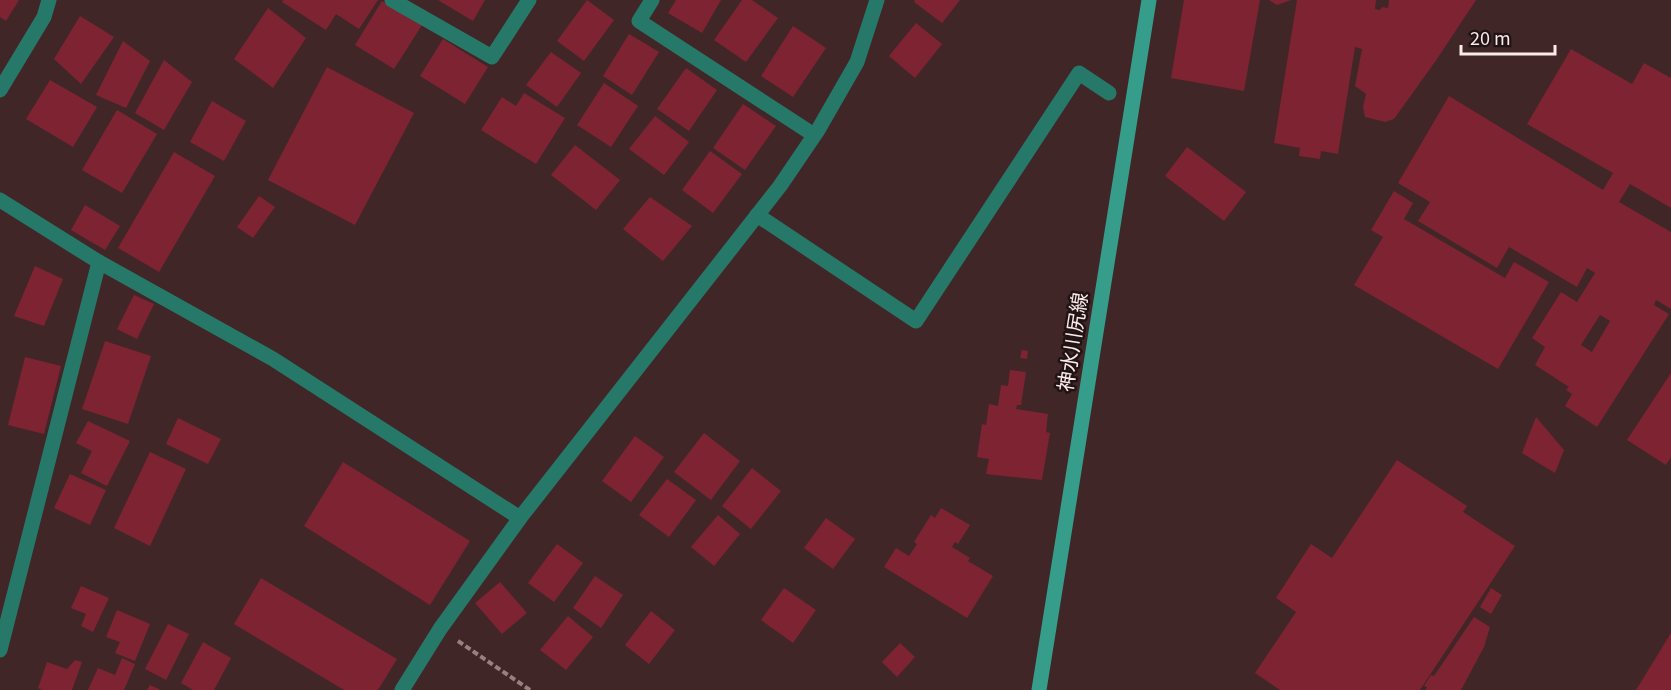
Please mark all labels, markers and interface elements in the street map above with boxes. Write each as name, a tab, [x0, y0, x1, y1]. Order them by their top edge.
scale bar	[1461, 18, 1556, 56]
text: 20 m	[1470, 24, 1511, 50]
street label: 神水川尻線	[1049, 290, 1094, 393]

